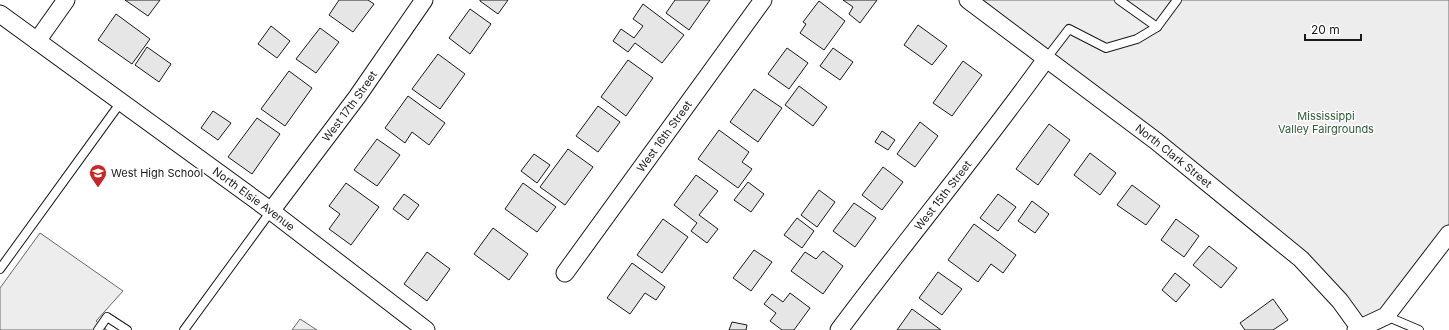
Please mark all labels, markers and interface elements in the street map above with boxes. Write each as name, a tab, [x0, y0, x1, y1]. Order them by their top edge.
scale bar	[1305, 16, 1361, 42]
text: 20 m	[1311, 22, 1340, 37]
street label: West 17th Street	[319, 68, 380, 144]
street label: West 16th Street	[634, 97, 695, 175]
park label: Mississippi Valley Fairgrounds	[1278, 109, 1374, 136]
street label: North Clark Street	[1133, 121, 1215, 191]
street label: West 15th Street	[911, 157, 975, 233]
school or university icon: West High School	[88, 163, 108, 188]
street label: North Elsie Avenue	[210, 164, 298, 234]
place label: West High School	[111, 166, 203, 180]

